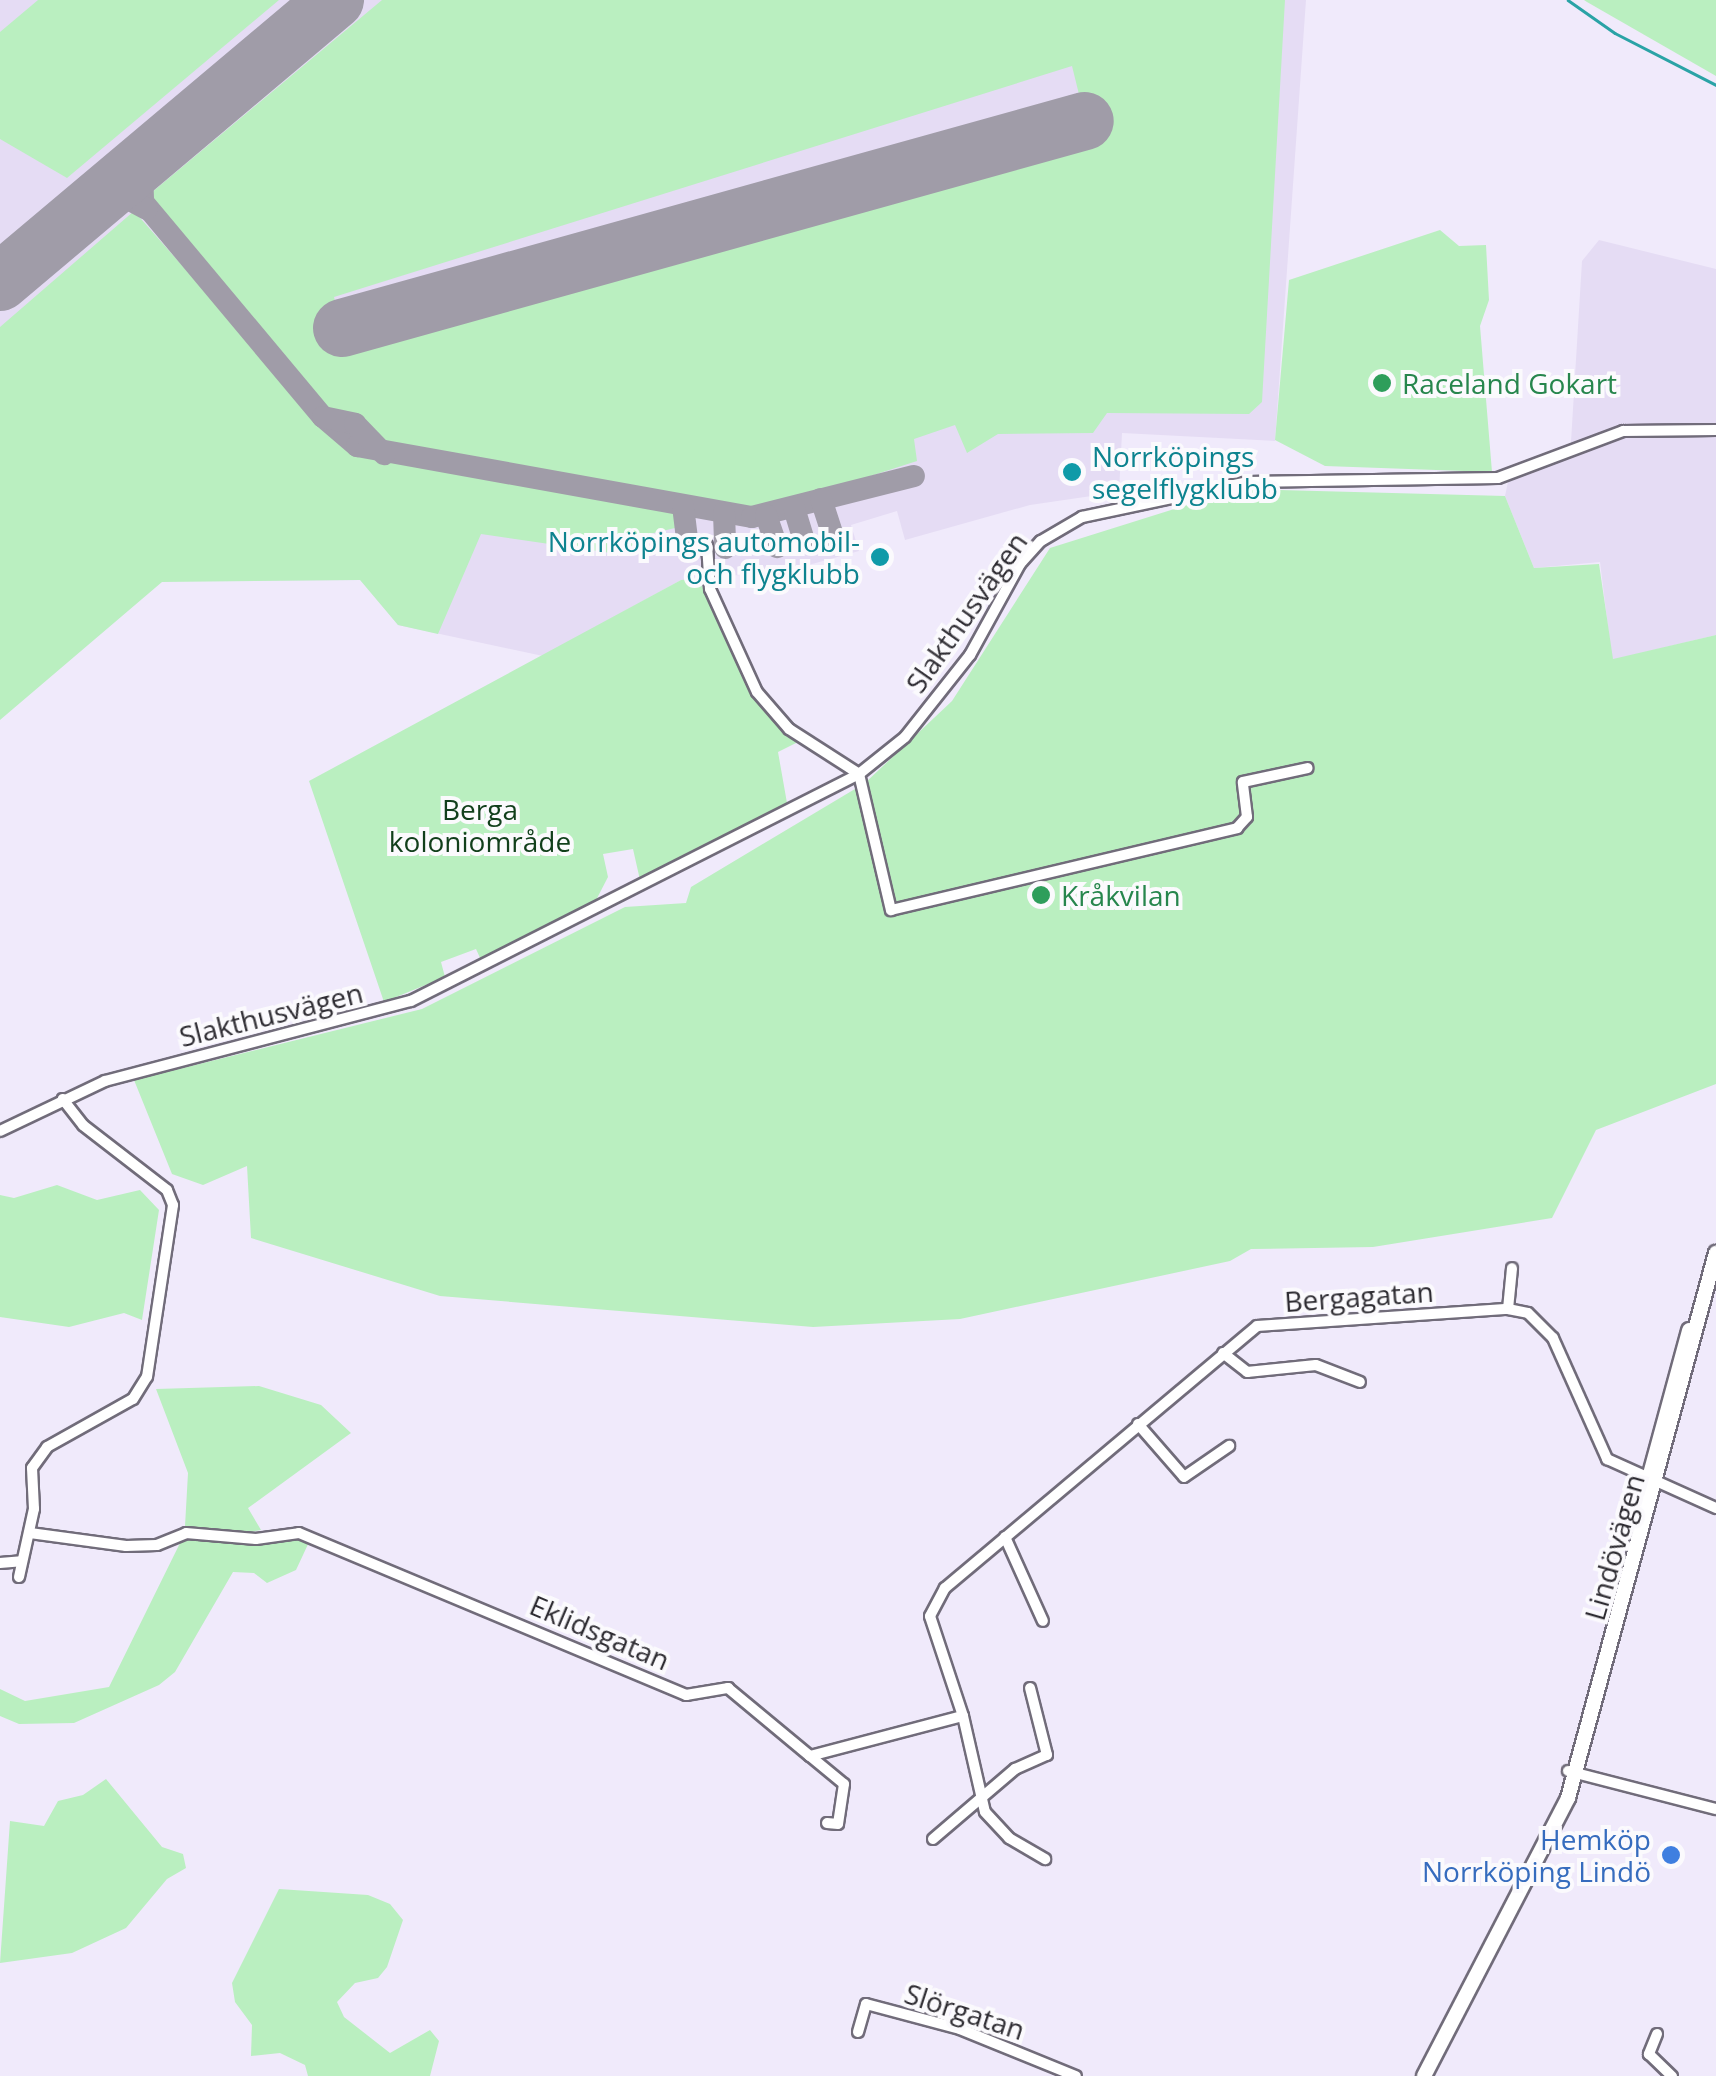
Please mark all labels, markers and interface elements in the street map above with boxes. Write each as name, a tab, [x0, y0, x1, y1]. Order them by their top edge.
place label: Raceland Gokart	[1402, 366, 1617, 400]
marker: Raceland Gokart	[1371, 372, 1393, 394]
place label: Norrköpings segelflygklubb	[1092, 439, 1278, 505]
marker: Norrköpings segelflygklubb	[1061, 461, 1083, 483]
place label: Norrköpings automobil- och flygklubb	[548, 524, 860, 590]
street label: Slakthusvägen	[898, 525, 1034, 699]
marker: Norrköpings automobil- och flygklubb	[869, 546, 891, 568]
park label: Berga koloniområde	[389, 792, 571, 858]
place label: Kråkvilan	[1061, 878, 1181, 912]
marker: Kråkvilan	[1030, 884, 1052, 906]
street label: Slakthusvägen	[176, 975, 366, 1053]
street label: Bergagatan	[1283, 1274, 1435, 1318]
street label: Lindövägen	[1577, 1470, 1651, 1624]
street label: Eklidsgatan	[525, 1588, 675, 1676]
place label: Hemköp Norrköping Lindö	[1422, 1822, 1651, 1888]
marker: Hemköp Norrköping Lindö	[1660, 1844, 1682, 1866]
street label: Slörgatan	[901, 1976, 1029, 2046]

